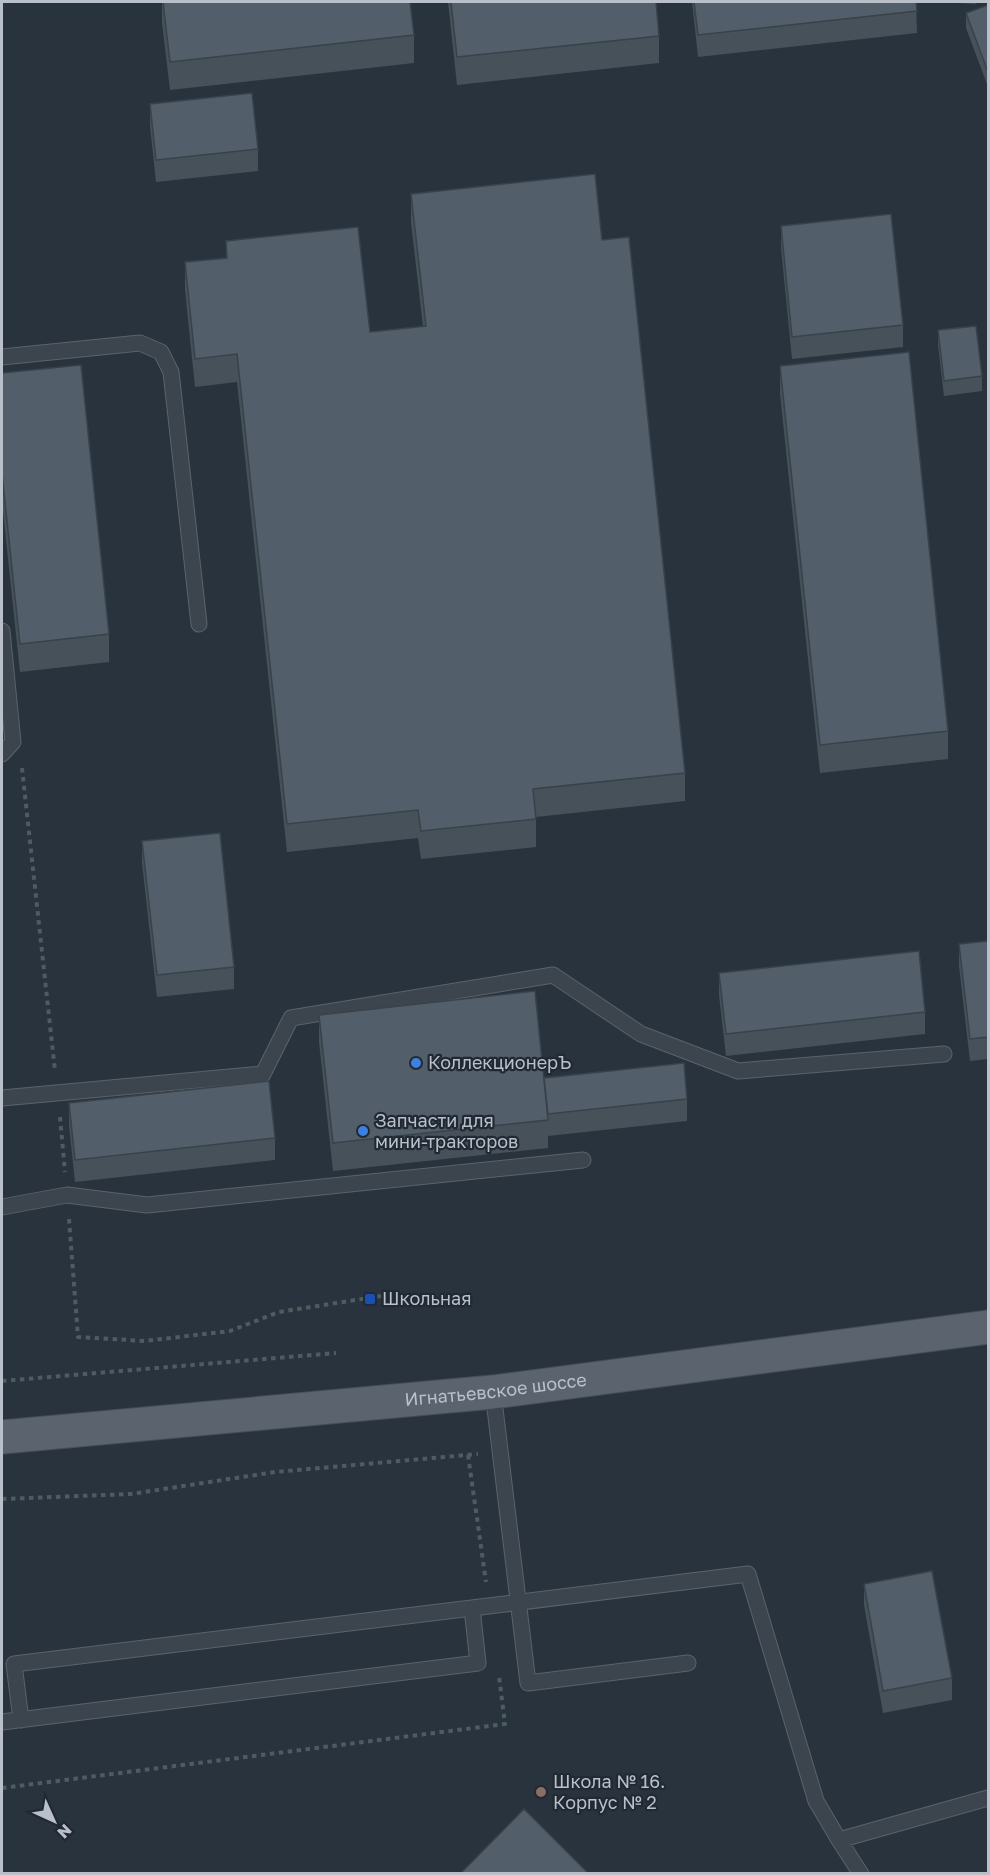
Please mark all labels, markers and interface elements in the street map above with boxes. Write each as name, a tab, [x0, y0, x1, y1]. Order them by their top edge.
place label: КоллекционерЪ	[428, 1051, 571, 1073]
marker: КоллекционерЪ	[409, 1056, 423, 1070]
place label: Запчасти для мини-тракторов	[375, 1109, 518, 1152]
marker: Запчасти для мини-тракторов	[356, 1124, 370, 1138]
place label: Школьная	[382, 1287, 471, 1309]
marker: Школьная	[363, 1292, 377, 1306]
street label: Игнатьевское шоссе	[404, 1368, 588, 1410]
place label: Школа № 16. Корпус № 2	[553, 1770, 666, 1813]
marker: Школа № 16. Корпус № 2	[534, 1785, 548, 1799]
north arrow	[24, 1791, 84, 1851]
text: N	[53, 1820, 76, 1843]

